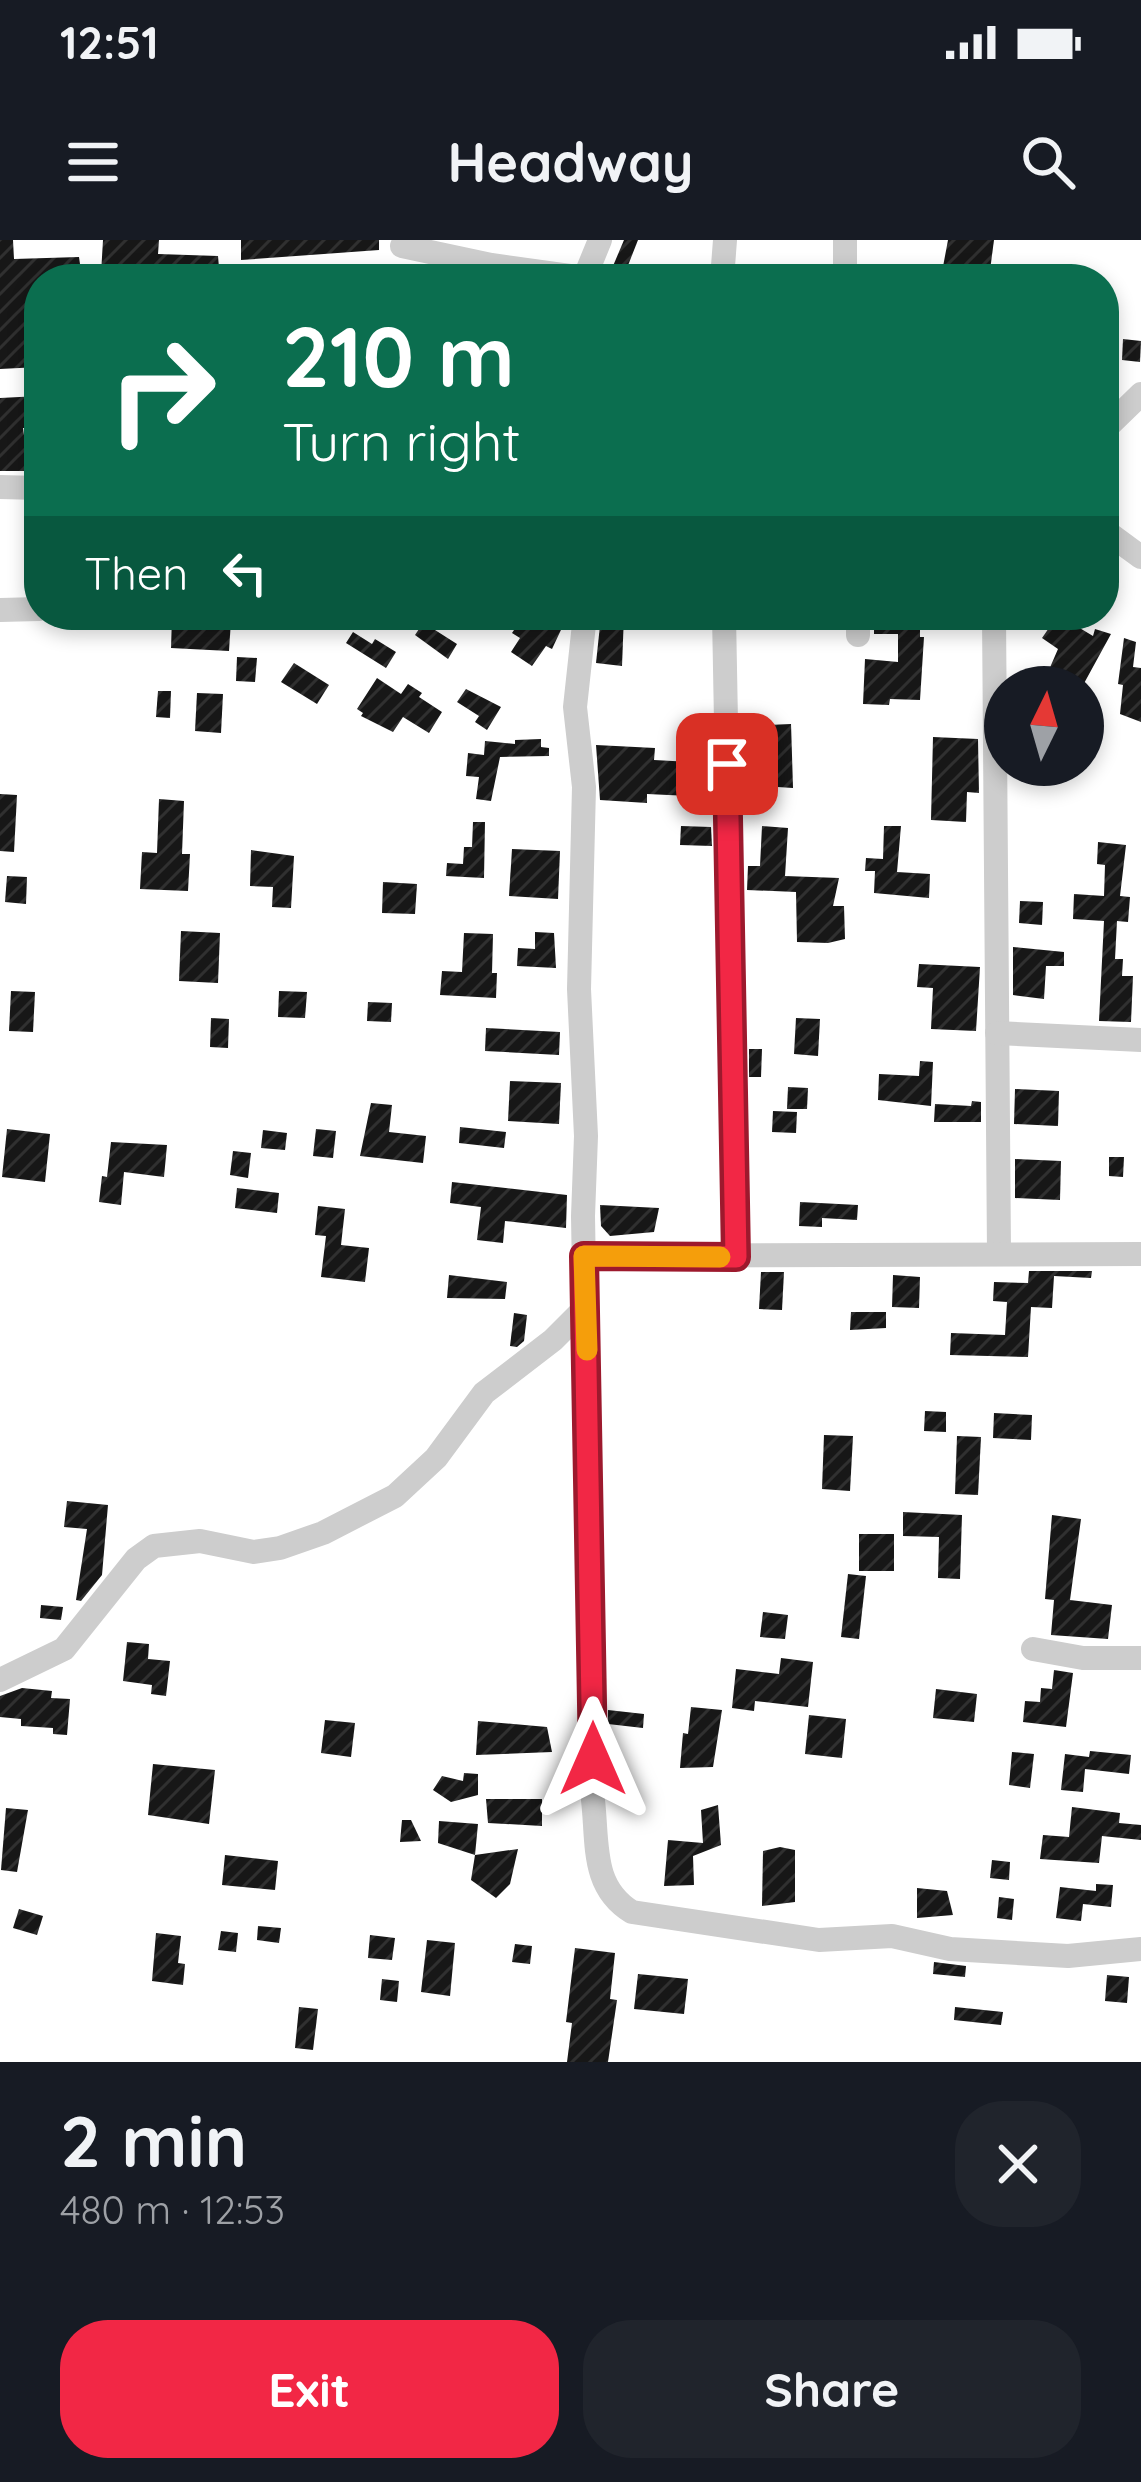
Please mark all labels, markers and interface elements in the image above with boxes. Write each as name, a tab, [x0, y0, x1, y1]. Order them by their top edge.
text: 12:51	[60, 14, 159, 70]
text: Headway	[447, 128, 694, 196]
icon: menu	[60, 129, 126, 195]
icon: search	[1015, 129, 1081, 195]
text: 210 m	[282, 303, 515, 408]
icon: right	[84, 312, 240, 468]
text: Turn right	[282, 407, 521, 475]
icon: left	[212, 540, 278, 606]
text: Then	[84, 545, 188, 601]
north arrow	[984, 666, 1104, 786]
map controls	[984, 666, 1104, 786]
pin	[676, 713, 778, 815]
icon: arrive	[694, 731, 760, 797]
position arrow	[530, 1696, 656, 1822]
text: 2 min	[60, 2095, 247, 2185]
button: close	[955, 2101, 1081, 2227]
text: 480 m · 12:53	[60, 2185, 285, 2234]
button: Exit	[60, 2320, 559, 2458]
button: Share	[583, 2320, 1081, 2458]

